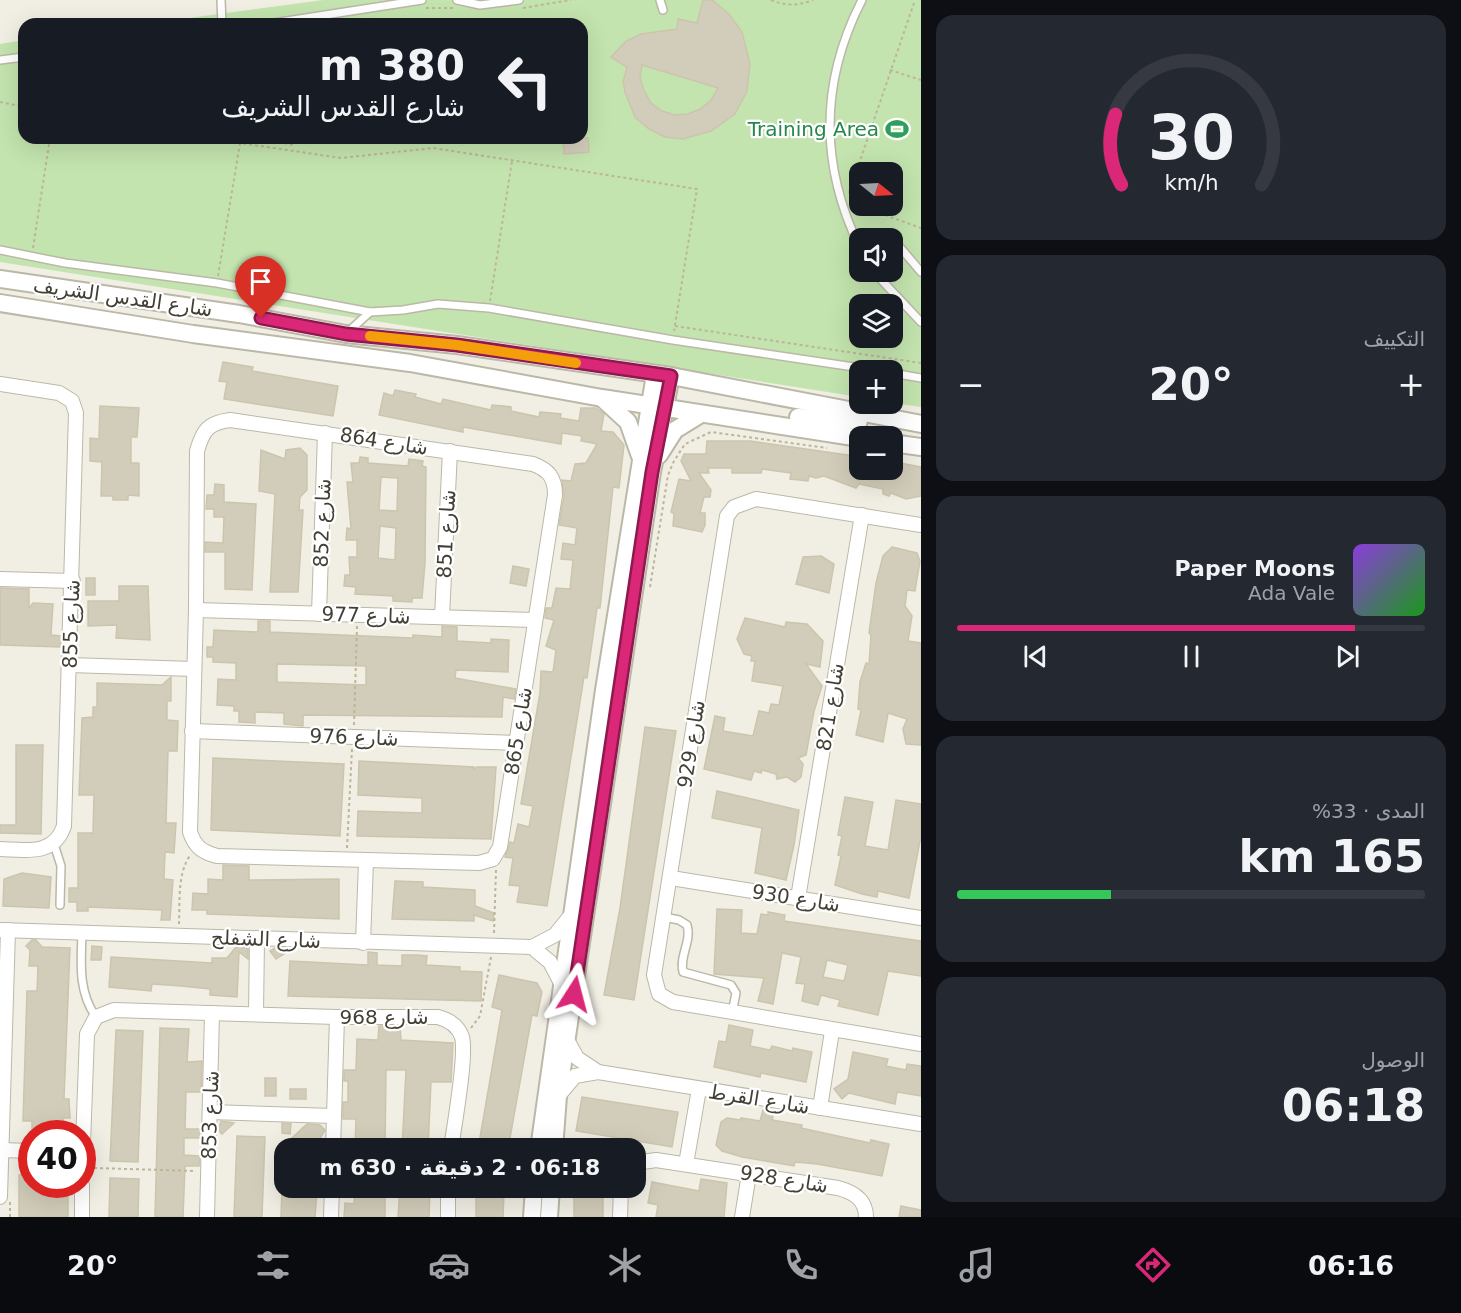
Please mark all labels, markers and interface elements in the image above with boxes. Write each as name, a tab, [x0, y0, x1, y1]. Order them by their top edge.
text: 380 m	[319, 41, 465, 90]
icon: left	[486, 42, 564, 120]
text: شارع القدس الشريف	[221, 91, 465, 122]
text: 30	[1148, 101, 1234, 174]
sports icon: Training Area	[884, 116, 910, 142]
place label: Training Area	[747, 117, 879, 141]
north arrow	[849, 162, 903, 216]
map controls	[849, 162, 903, 480]
text: km/h	[1164, 170, 1218, 195]
button: sound	[849, 228, 903, 282]
pin	[235, 256, 286, 318]
icon: arrive	[244, 265, 277, 298]
street label: شارع القدس الشريف	[32, 273, 214, 321]
button: layers	[849, 294, 903, 348]
text: التكييف	[1363, 327, 1425, 351]
text: 20°	[1148, 358, 1234, 411]
button: +	[849, 360, 903, 414]
text: −	[957, 365, 985, 404]
text: +	[1397, 365, 1425, 404]
street label: شارع 864	[338, 422, 430, 460]
button: −	[849, 426, 903, 480]
street label: شارع 852	[308, 478, 336, 568]
street label: شارع 851	[432, 489, 460, 579]
text: Paper Moons	[1175, 556, 1335, 581]
street label: شارع 855	[57, 579, 85, 669]
text: Ada Vale	[1248, 581, 1335, 605]
street label: شارع 977	[321, 601, 411, 629]
icon: previous	[1019, 640, 1052, 673]
icon: pause	[1175, 640, 1208, 673]
icon: next	[1331, 640, 1364, 673]
street label: شارع 821	[811, 661, 849, 753]
street label: شارع 865	[499, 685, 537, 777]
street label: شارع 929	[672, 698, 710, 790]
street label: شارع 976	[309, 723, 399, 751]
text: المدى · 33%	[1312, 799, 1425, 823]
text: 165 km	[1239, 830, 1425, 883]
street label: شارع 930	[750, 879, 842, 917]
street label: شارع الشفلح	[211, 925, 321, 953]
position arrow	[542, 962, 606, 1026]
street label: شارع 968	[340, 1005, 429, 1029]
text: الوصول	[1361, 1048, 1425, 1072]
street label: شارع 853	[196, 1070, 224, 1160]
street label: شارع القرط	[707, 1079, 811, 1119]
text: 06:18	[1282, 1079, 1425, 1132]
speed limit sign: 40	[18, 1120, 96, 1198]
text: 06:18 · 2 دقيقة · 630 m	[320, 1155, 600, 1180]
street label: شارع 928	[738, 1160, 830, 1198]
icon: filters	[252, 1244, 294, 1286]
icon: car	[428, 1244, 470, 1286]
icon: climate	[604, 1244, 646, 1286]
icon: phone	[780, 1244, 822, 1286]
icon: music	[956, 1244, 998, 1286]
icon: directions	[1132, 1244, 1174, 1286]
text: 20°	[67, 1250, 118, 1281]
text: 06:16	[1308, 1250, 1394, 1281]

